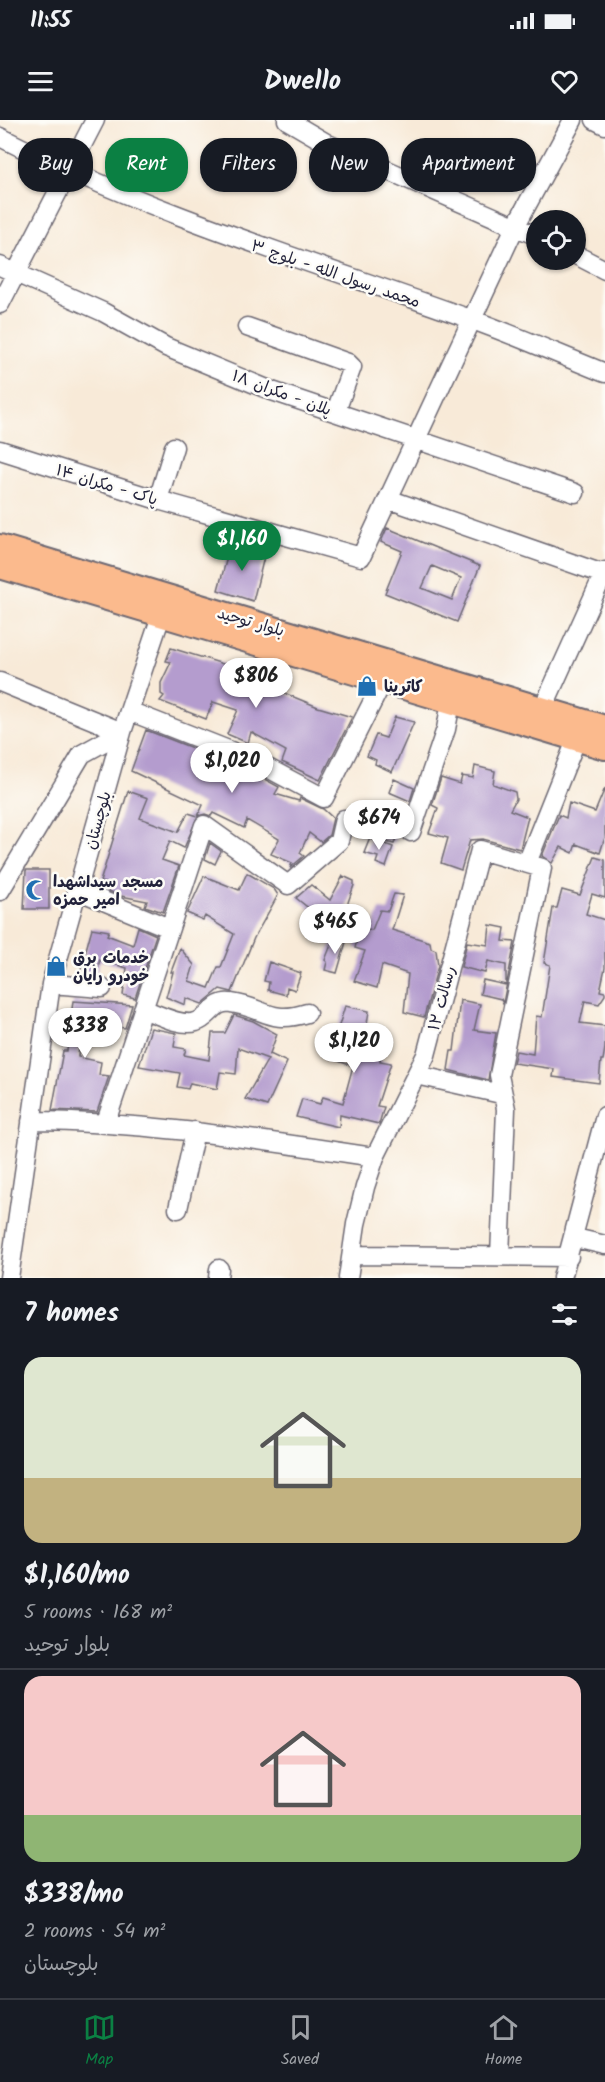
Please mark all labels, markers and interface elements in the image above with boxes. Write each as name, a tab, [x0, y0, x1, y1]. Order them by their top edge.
text: 11:55	[30, 4, 71, 39]
text: Dwello	[264, 60, 341, 103]
icon: menu	[24, 65, 57, 98]
icon: heart	[548, 65, 581, 98]
chip: Buy	[18, 138, 93, 192]
chip: Rent	[105, 138, 188, 192]
chip: Filters	[200, 138, 297, 192]
chip: New	[309, 138, 389, 192]
chip: Apartment	[401, 138, 536, 192]
map controls	[526, 210, 586, 270]
button: locate	[526, 210, 586, 270]
street label: محمد رسول الله - بلوچ ۳	[247, 234, 424, 315]
street label: پلان - مکران ۱۸	[228, 364, 335, 423]
street label: پاک - مکران ۱۴	[53, 458, 161, 513]
pin: $1,160	[193, 521, 291, 572]
text: $1,160	[217, 524, 267, 556]
street label: بلوار توحید	[214, 601, 287, 644]
pin: $806	[220, 658, 292, 709]
text: $806	[234, 661, 278, 693]
shop icon: کاترینا	[355, 674, 379, 698]
place label: کاترینا	[384, 675, 422, 700]
pin: $1,020	[183, 743, 281, 794]
text: $1,020	[204, 746, 260, 778]
street label: بلوچستان	[78, 788, 119, 853]
pin: $674	[343, 800, 415, 851]
text: $674	[357, 803, 401, 835]
place label: مسجد سیداشهدا امیر حمزه	[53, 870, 163, 913]
mosque icon: مسجد سیداشهدا امیر حمزه	[24, 878, 48, 902]
pin: $465	[299, 904, 371, 955]
text: $465	[313, 907, 357, 939]
place label: خدمات برق خودرو رایان	[73, 946, 149, 989]
shop icon: خدمات برق خودرو رایان	[44, 954, 68, 978]
street label: رسالت ۱۲	[422, 963, 463, 1033]
pin: $338	[49, 1008, 121, 1059]
text: $338	[62, 1011, 108, 1043]
pin: $1,120	[305, 1023, 403, 1074]
text: $1,120	[328, 1026, 380, 1058]
text: 7 homes	[24, 1293, 119, 1335]
icon: filters	[548, 1298, 581, 1331]
icon: home	[249, 1396, 357, 1504]
text: $1,160/mo	[24, 1555, 130, 1597]
text: 5 rooms · 168 m²	[24, 1597, 172, 1629]
text: بلوار توحید	[24, 1630, 110, 1662]
icon: home	[249, 1715, 357, 1823]
text: $338/mo	[24, 1874, 124, 1916]
text: 2 rooms · 54 m²	[24, 1916, 165, 1948]
text: بلوچستان	[24, 1949, 99, 1981]
tab: Map	[83, 2011, 116, 2072]
tab: Saved	[281, 2011, 319, 2072]
tab: Home	[484, 2011, 522, 2072]

